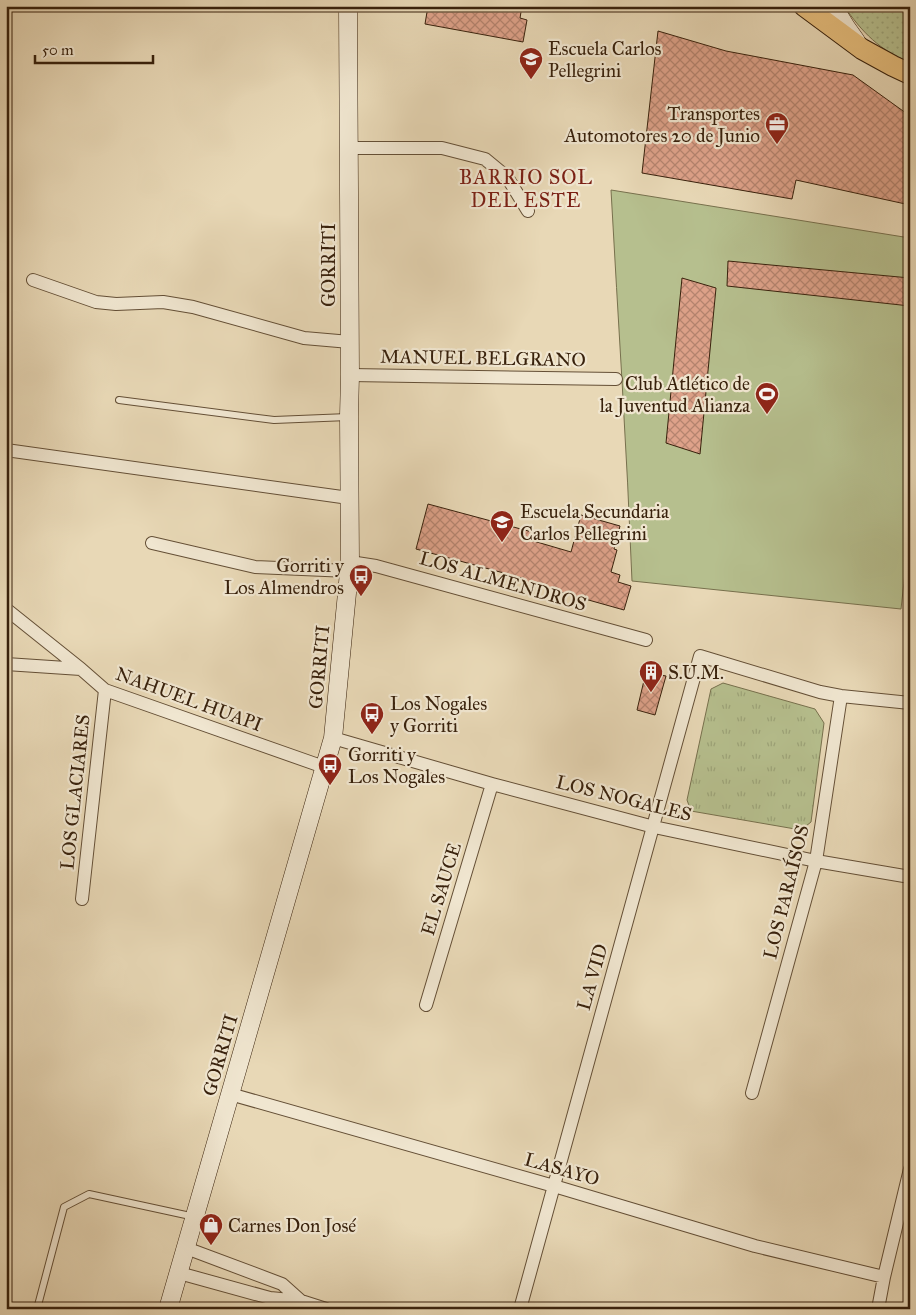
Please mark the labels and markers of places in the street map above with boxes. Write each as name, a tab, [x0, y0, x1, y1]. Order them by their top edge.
place label: Escuela Carlos Pellegrini	[548, 37, 662, 83]
school or university icon: Escuela Carlos Pellegrini	[518, 46, 544, 80]
place label: Transportes Automotores 20 de Junio	[563, 102, 760, 148]
office icon: Transportes Automotores 20 de Junio	[764, 111, 790, 145]
place label: Club Atlético de la Juventud Alianza	[600, 372, 751, 418]
sports icon: Club Atlético de la Juventud Alianza	[754, 381, 780, 415]
place label: Escuela Secundaria Carlos Pellegrini	[520, 500, 670, 546]
school or university icon: Escuela Secundaria Carlos Pellegrini	[489, 509, 515, 543]
place label: Gorriti y Los Almendros	[224, 554, 345, 599]
bus stop icon: Gorriti y Los Almendros	[348, 563, 374, 597]
building icon: S.U.M.	[638, 659, 664, 693]
place label: S.U.M.	[668, 661, 724, 684]
place label: Los Nogales y Gorriti	[390, 692, 487, 737]
bus stop icon: Los Nogales y Gorriti	[359, 701, 385, 735]
place label: Gorriti y Los Nogales	[348, 743, 445, 789]
bus stop icon: Gorriti y Los Nogales	[317, 752, 343, 786]
shop icon: Carnes Don José	[198, 1212, 224, 1246]
place label: Carnes Don José	[228, 1214, 356, 1238]

